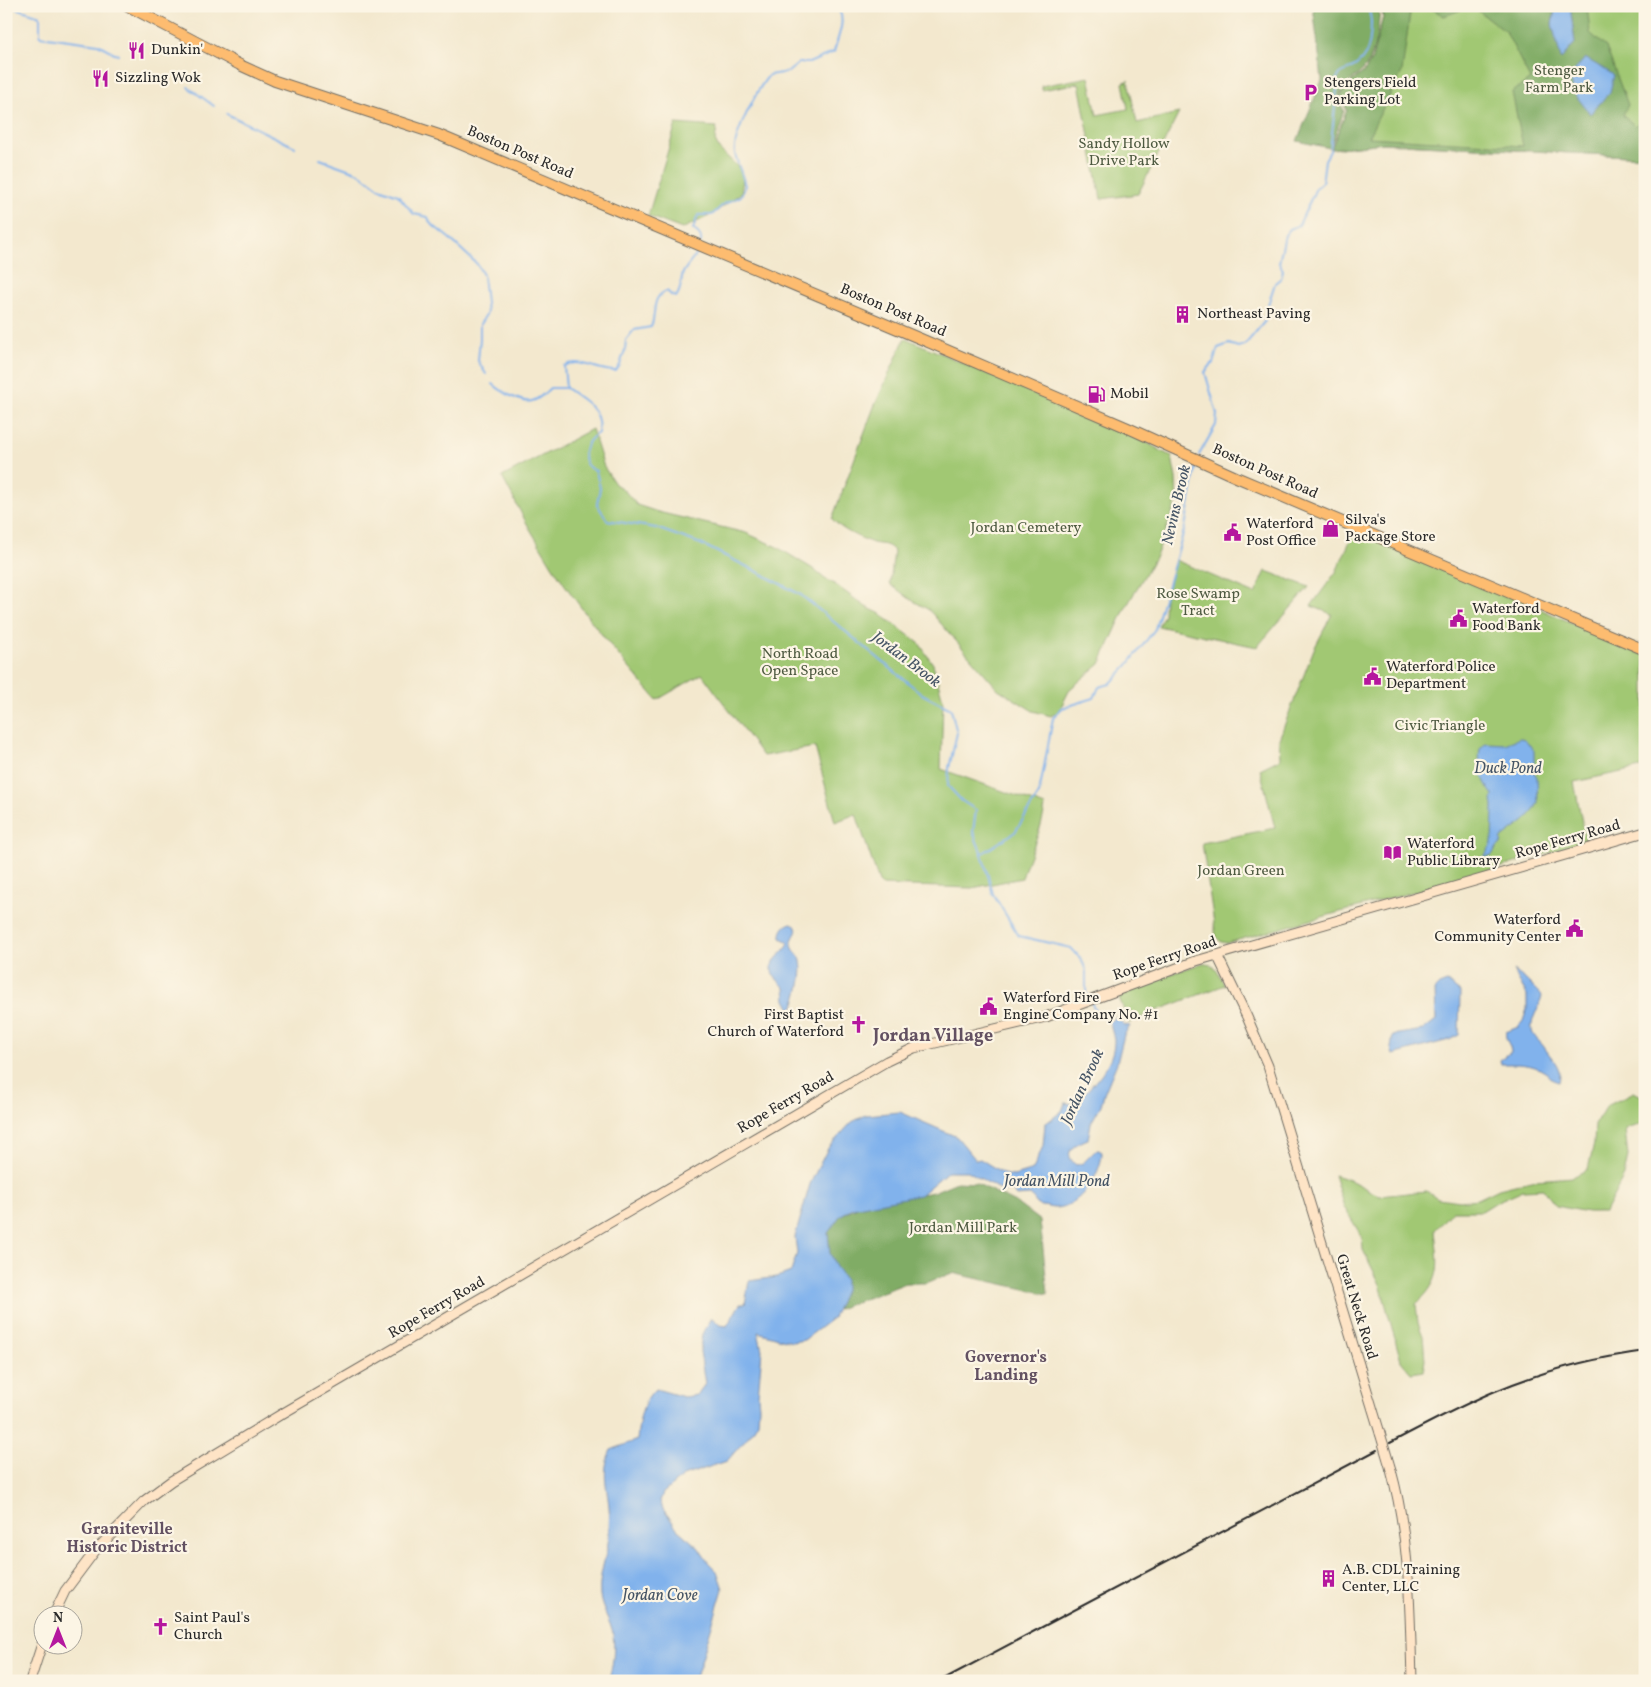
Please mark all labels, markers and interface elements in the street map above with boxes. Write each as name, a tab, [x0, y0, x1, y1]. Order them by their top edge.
restaurant icon: Dunkin'	[127, 40, 147, 60]
place label: Dunkin'	[151, 40, 203, 61]
park label: Stenger Farm Park	[1525, 61, 1593, 99]
restaurant icon: Sizzling Wok	[91, 68, 111, 88]
place label: Sizzling Wok	[115, 68, 201, 89]
place label: Stengers Field Parking Lot	[1324, 73, 1416, 111]
parking icon: Stengers Field Parking Lot	[1300, 82, 1320, 102]
street label: Boston Post Road	[464, 121, 576, 185]
park label: Sandy Hollow Drive Park	[1078, 134, 1170, 172]
street label: Boston Post Road	[837, 279, 949, 343]
building icon: Northeast Paving	[1173, 304, 1193, 324]
place label: Northeast Paving	[1197, 304, 1311, 325]
fuel station icon: Mobil	[1086, 384, 1106, 404]
place label: Mobil	[1110, 384, 1149, 405]
street label: Boston Post Road	[1209, 439, 1321, 505]
water label: Nevins Brook	[1157, 462, 1197, 547]
place label: Silva's Package Store	[1345, 510, 1436, 548]
place label: Waterford Post Office	[1246, 514, 1316, 552]
park label: Jordan Cemetery	[970, 518, 1082, 539]
shop icon: Silva's Package Store	[1321, 519, 1341, 539]
public building icon: Waterford Post Office	[1222, 523, 1242, 543]
park label: Rose Swamp Tract	[1156, 584, 1240, 622]
place label: Waterford Food Bank	[1472, 599, 1541, 637]
public building icon: Waterford Food Bank	[1448, 608, 1468, 628]
water label: Jordan Brook	[865, 626, 946, 694]
park label: North Road Open Space	[762, 644, 838, 682]
place label: Waterford Police Department	[1386, 657, 1496, 695]
public building icon: Waterford Police Department	[1362, 666, 1382, 686]
park label: Civic Triangle	[1395, 716, 1485, 737]
water label: Duck Pond	[1474, 758, 1542, 780]
street label: Rope Ferry Road	[1513, 815, 1623, 865]
place label: Waterford Public Library	[1407, 834, 1500, 872]
library icon: Waterford Public Library	[1383, 843, 1403, 863]
park label: Jordan Green	[1197, 861, 1285, 882]
place label: Waterford Community Center	[1434, 910, 1561, 948]
public building icon: Waterford Community Center	[1565, 919, 1585, 939]
street label: Rope Ferry Road	[1110, 931, 1220, 987]
place label: Waterford Fire Engine Company No. #1	[1003, 988, 1159, 1026]
public building icon: Waterford Fire Engine Company No. #1	[979, 997, 999, 1017]
place label: First Baptist Church of Waterford	[707, 1005, 844, 1043]
church icon: First Baptist Church of Waterford	[848, 1014, 868, 1034]
district label: Jordan Village	[872, 1024, 993, 1049]
water label: Jordan Brook	[1055, 1045, 1110, 1130]
street label: Rope Ferry Road	[734, 1067, 838, 1139]
water label: Jordan Mill Pond	[1002, 1171, 1110, 1193]
park label: Jordan Mill Park	[909, 1218, 1017, 1239]
street label: Great Neck Road	[1330, 1252, 1382, 1362]
street label: Rope Ferry Road	[385, 1272, 489, 1344]
district label: Governor's Landing	[965, 1347, 1047, 1387]
district label: Graniteville Historic District	[66, 1519, 188, 1559]
place label: A.B. CDL Training Center, LLC	[1342, 1560, 1461, 1598]
building icon: A.B. CDL Training Center, LLC	[1318, 1569, 1338, 1589]
water label: Jordan Cove	[621, 1585, 698, 1607]
north arrow	[32, 1604, 82, 1654]
place label: Saint Paul's Church	[174, 1608, 250, 1646]
text: N	[53, 1609, 63, 1628]
church icon: Saint Paul's Church	[150, 1617, 170, 1637]

